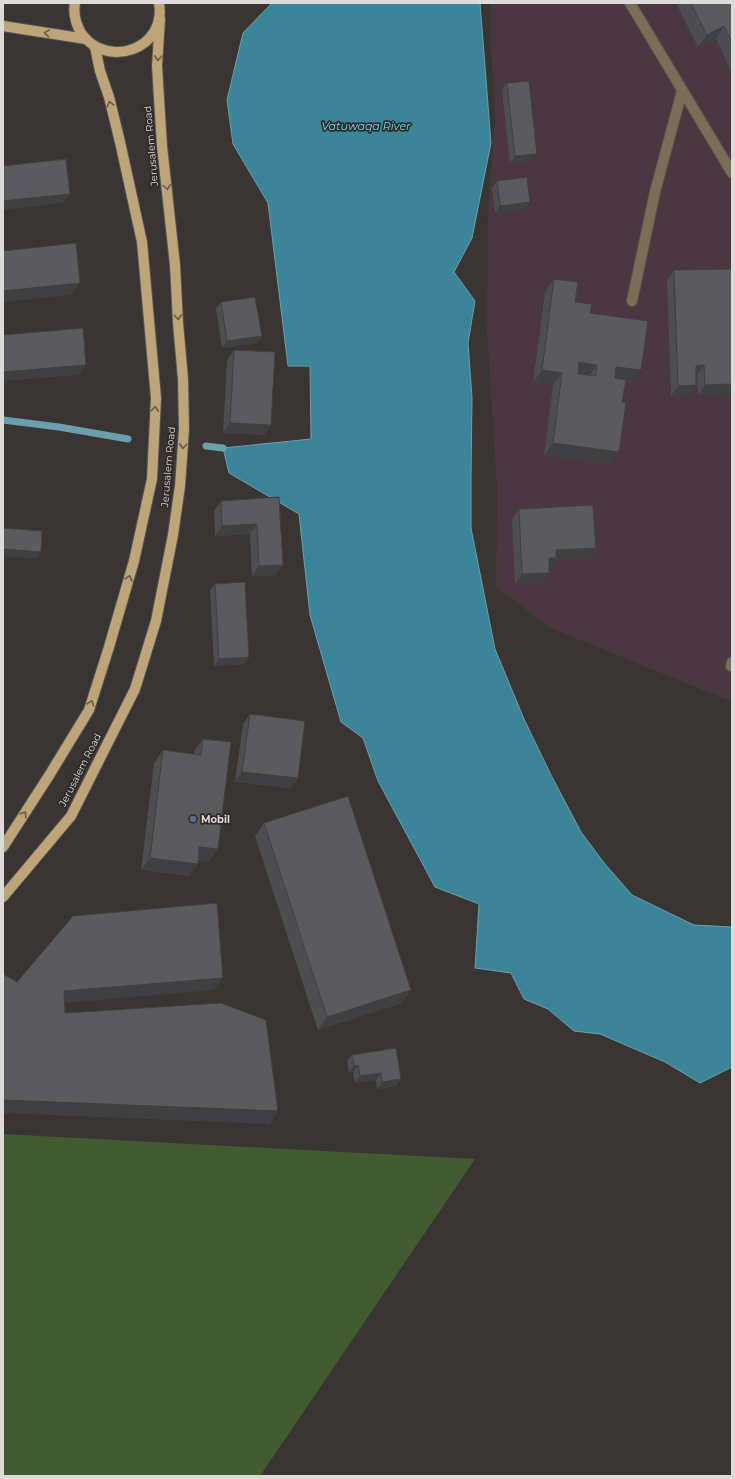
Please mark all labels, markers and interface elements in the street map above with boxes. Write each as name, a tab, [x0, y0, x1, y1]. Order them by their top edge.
one-way arrow	[44, 29, 50, 37]
one-way arrow	[153, 55, 162, 61]
one-way arrow	[107, 101, 115, 107]
street label: Jerusalem Road	[141, 105, 161, 188]
water label: Vatuwaqa River	[322, 119, 411, 133]
one-way arrow	[162, 184, 171, 190]
one-way arrow	[173, 314, 182, 320]
one-way arrow	[151, 406, 160, 412]
street label: Jerusalem Road	[158, 426, 178, 509]
one-way arrow	[178, 443, 187, 449]
one-way arrow	[124, 575, 133, 582]
one-way arrow	[86, 699, 95, 706]
street label: Jerusalem Road	[55, 731, 104, 810]
one-way arrow	[20, 811, 27, 818]
place label: Mobil	[201, 813, 230, 826]
marker: Mobil	[188, 814, 198, 824]

